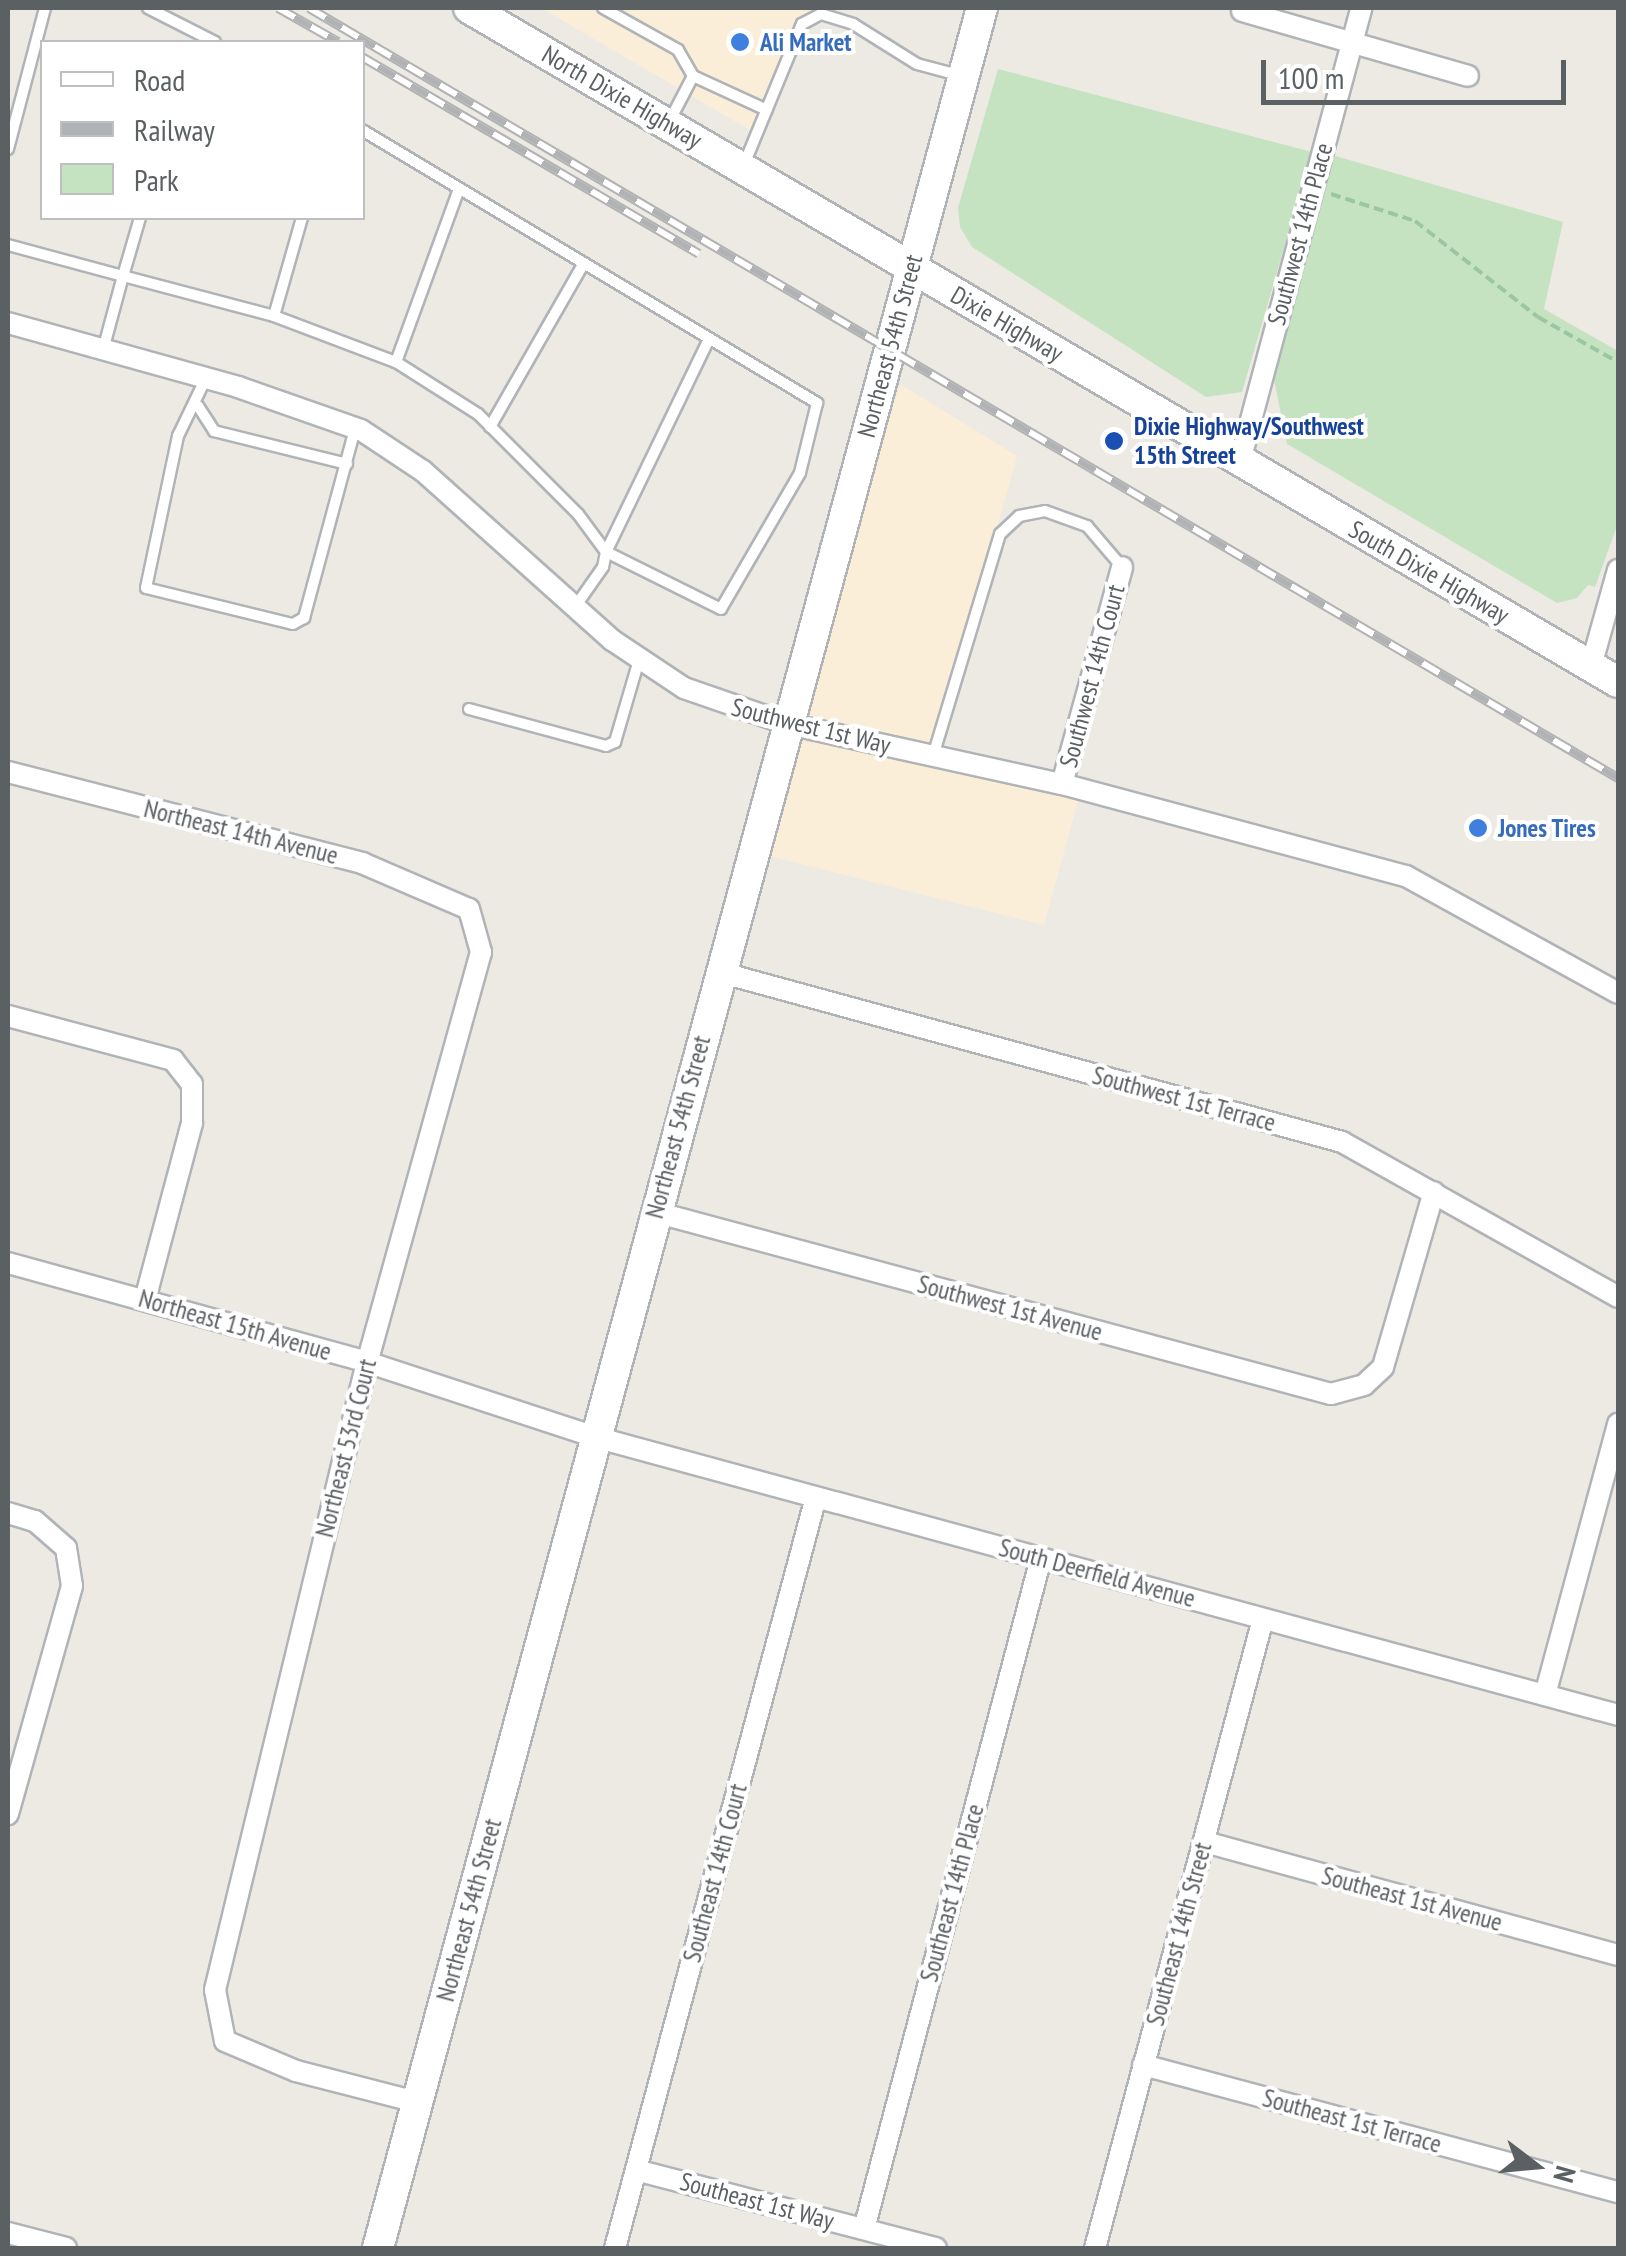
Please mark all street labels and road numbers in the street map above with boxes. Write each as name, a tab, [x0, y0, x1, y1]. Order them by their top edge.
street label: North Dixie Highway	[537, 39, 707, 155]
street label: Southwest 14th Place	[1261, 140, 1339, 328]
street label: Northeast 54th Street	[851, 251, 929, 441]
street label: Dixie Highway	[946, 280, 1068, 368]
street label: South Dixie Highway	[1343, 514, 1515, 630]
street label: Southwest 14th Court	[1053, 581, 1131, 771]
street label: Southwest 1st Way	[728, 692, 894, 760]
street label: Northeast 14th Avenue	[141, 793, 341, 871]
street label: Northeast 54th Street	[639, 1032, 717, 1222]
street label: Southwest 1st Terrace	[1089, 1060, 1279, 1138]
street label: Southwest 1st Avenue	[914, 1269, 1106, 1347]
street label: Northeast 15th Avenue	[135, 1283, 335, 1367]
street label: Northeast 53rd Court	[309, 1356, 383, 1540]
street label: South Deerfield Avenue	[995, 1532, 1199, 1614]
street label: Southeast 14th Court	[677, 1780, 753, 1966]
street label: Southeast 14th Place	[914, 1801, 990, 1985]
street label: Northeast 54th Street	[430, 1815, 508, 2005]
street label: Southeast 14th Street	[1140, 1839, 1218, 2029]
street label: Southeast 1st Avenue	[1318, 1860, 1506, 1938]
street label: Southeast 1st Terrace	[1259, 2083, 1445, 2159]
street label: Southeast 1st Way	[677, 2166, 837, 2236]

